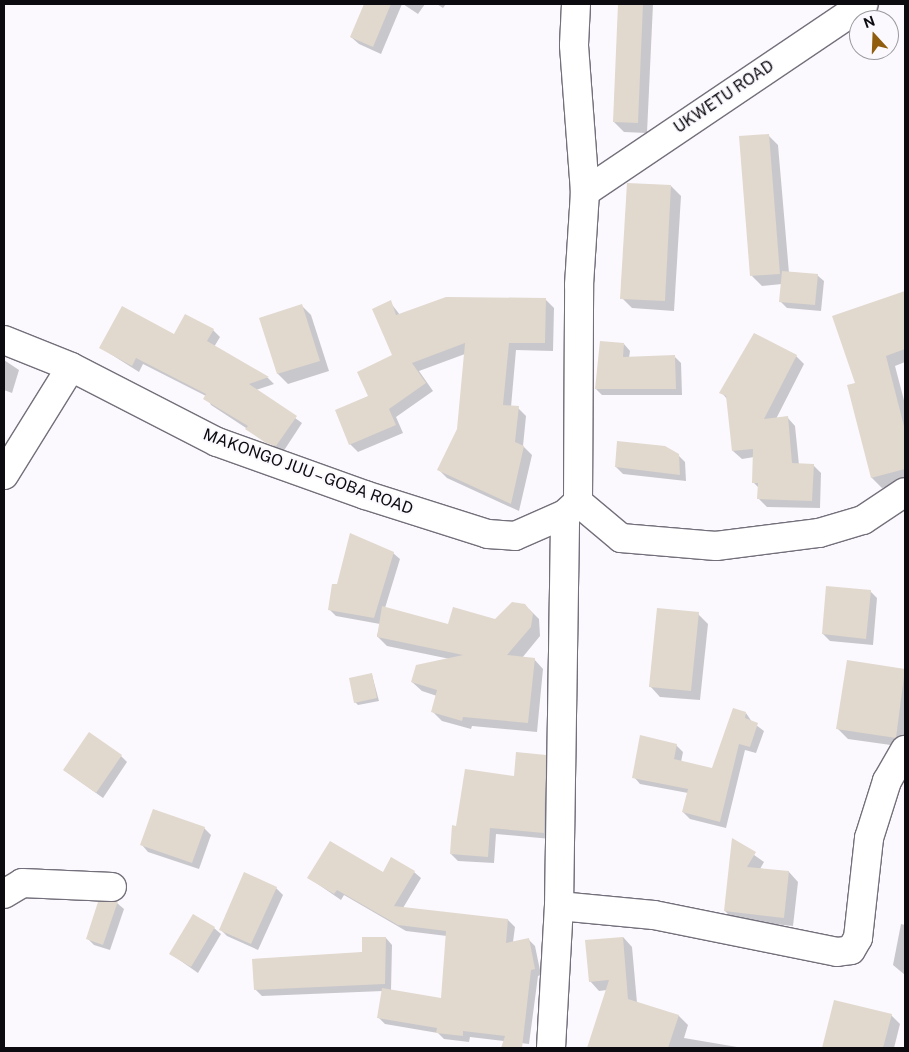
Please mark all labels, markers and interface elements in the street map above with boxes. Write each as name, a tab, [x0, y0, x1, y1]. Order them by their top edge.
north arrow	[849, 10, 899, 60]
text: N	[861, 12, 877, 31]
street label: UKWETU ROAD	[670, 56, 778, 138]
street label: MAKONGO JUU – GOBA ROAD	[198, 424, 418, 520]

